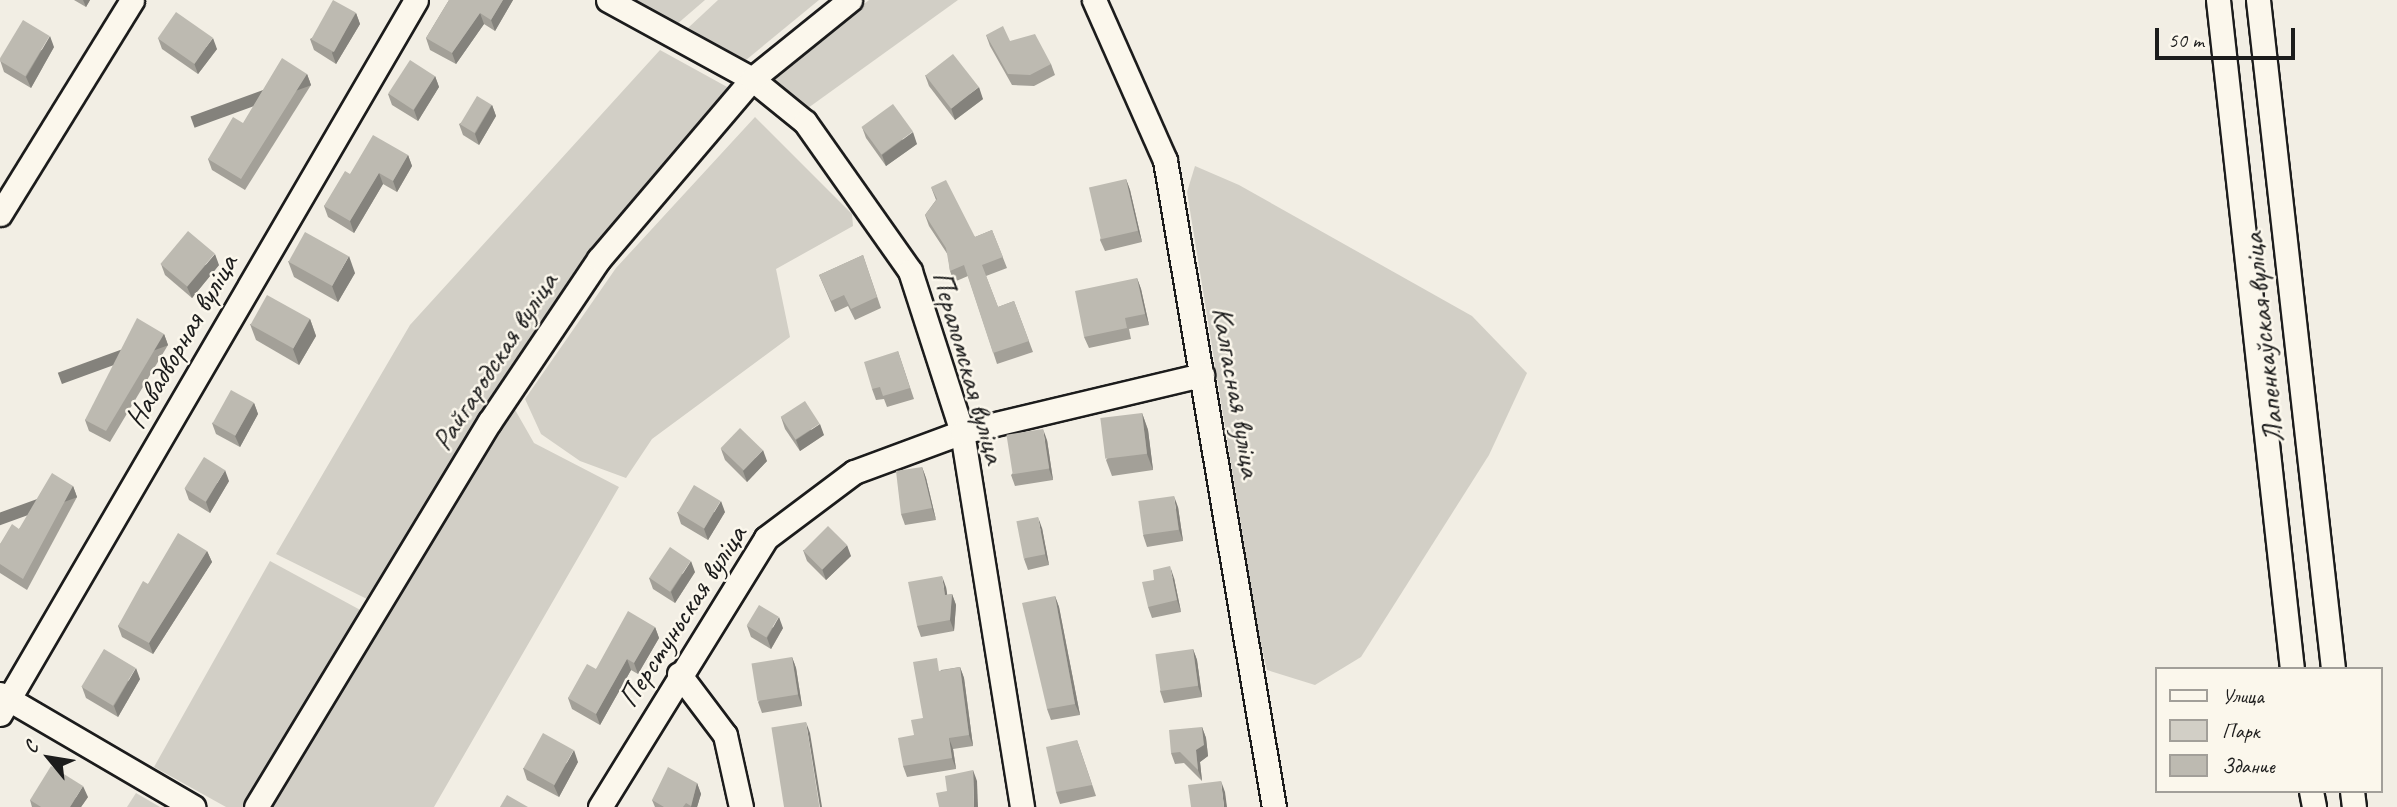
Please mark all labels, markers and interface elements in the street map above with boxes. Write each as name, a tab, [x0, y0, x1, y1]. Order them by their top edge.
scale bar	[2159, 14, 2299, 58]
text: 50 m	[2168, 27, 2204, 53]
street label: Лапенкаўская вуліца	[2234, 232, 2292, 444]
street label: Навадворная вуліца	[117, 249, 245, 433]
street label: Райгародская вуліца	[424, 266, 564, 456]
street label: Пераломская вуліца	[925, 268, 1013, 466]
street label: Калгасная вуліца	[1204, 304, 1270, 480]
street label: Перстуньская вуліца	[610, 519, 754, 713]
legend	[2156, 667, 2383, 793]
text: Улица	[2222, 683, 2264, 709]
text: Парк	[2222, 718, 2259, 744]
north arrow	[14, 723, 84, 793]
text: С	[18, 737, 44, 758]
text: Здание	[2222, 753, 2275, 779]

